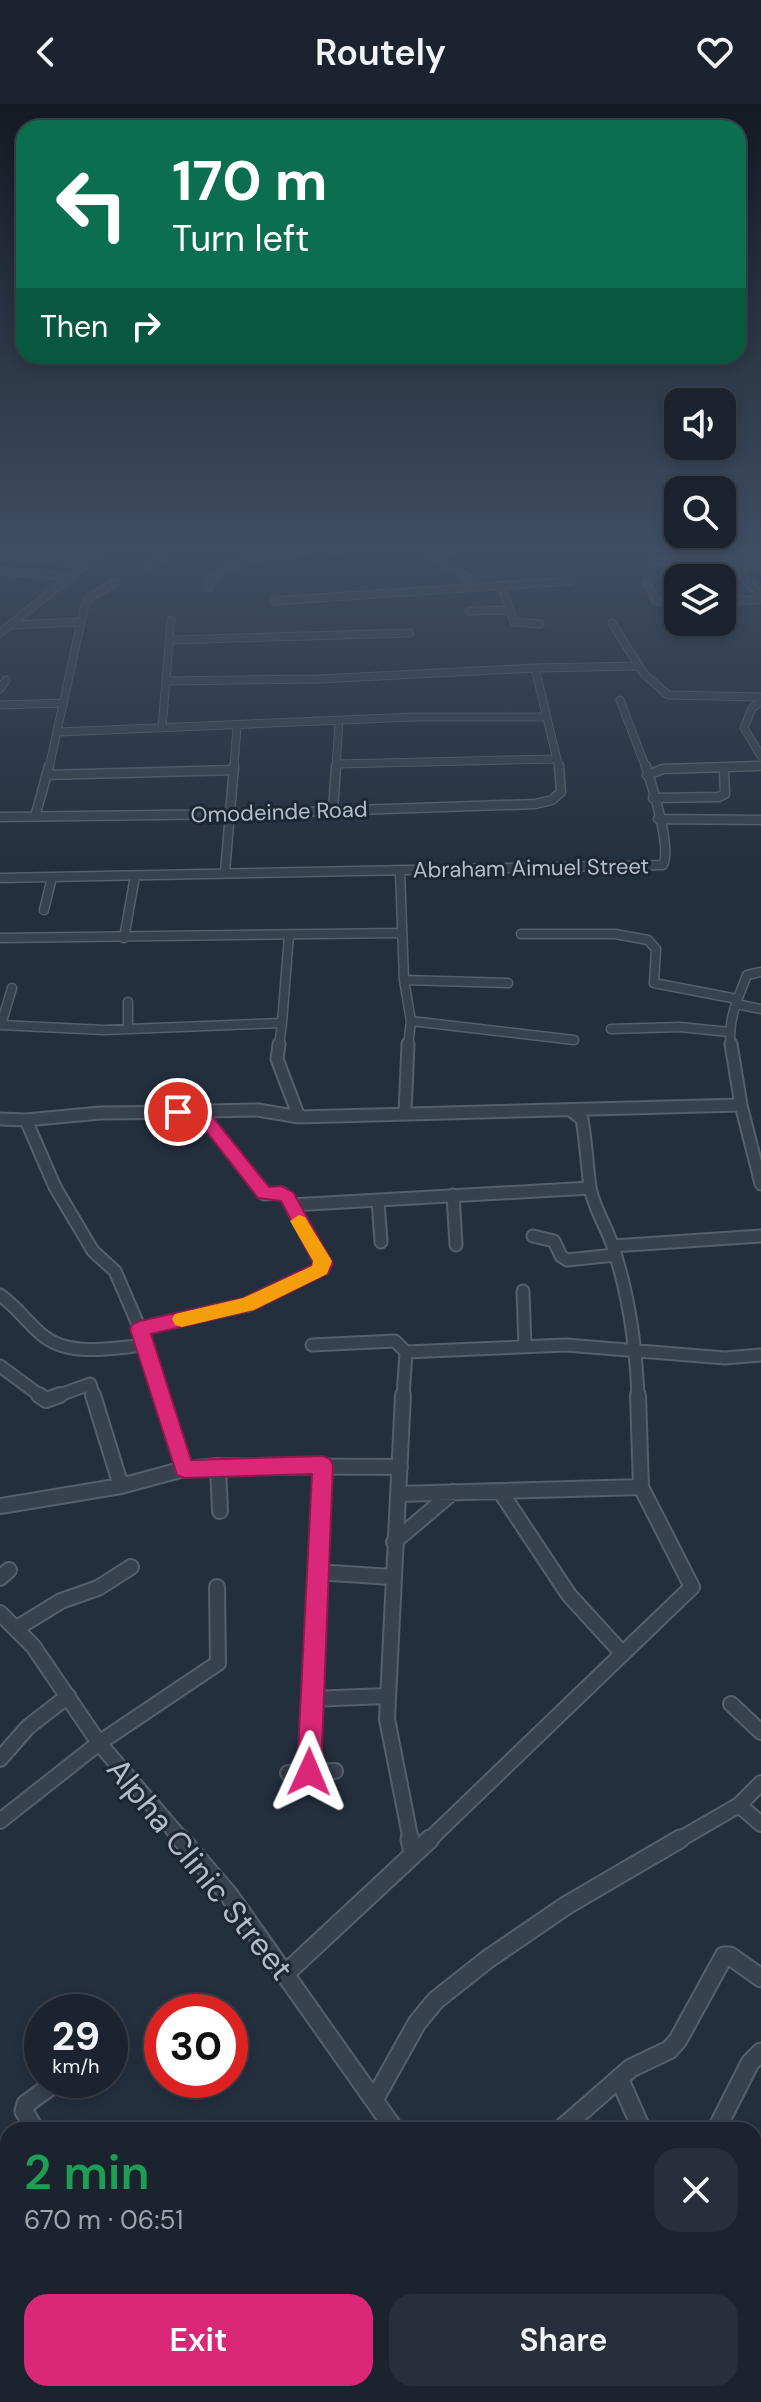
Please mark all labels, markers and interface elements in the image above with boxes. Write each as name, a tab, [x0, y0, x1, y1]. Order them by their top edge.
text: Routely	[315, 29, 446, 76]
icon: back	[24, 30, 68, 74]
icon: heart	[693, 30, 737, 74]
text: 170 m	[172, 144, 327, 217]
icon: left	[40, 152, 144, 256]
text: Turn left	[172, 215, 309, 262]
icon: right	[124, 304, 168, 348]
text: Then	[40, 307, 108, 346]
map controls	[664, 388, 736, 636]
button: sound	[664, 388, 736, 460]
button: search	[664, 476, 736, 548]
button: layers	[664, 564, 736, 636]
street label: Omodeinde Road	[190, 794, 368, 830]
street label: Abraham Aimuel Street	[413, 851, 649, 885]
pin	[144, 1078, 212, 1146]
icon: arrive	[156, 1090, 200, 1134]
position arrow	[267, 1730, 351, 1814]
street label: Alpha Clinic Street	[97, 1749, 303, 1989]
speed limit sign: 30	[144, 1994, 248, 2098]
text: 29	[52, 2010, 100, 2062]
text: km/h	[52, 2053, 100, 2079]
text: 2 min	[24, 2141, 150, 2204]
button: close	[654, 2148, 738, 2232]
text: 670 m · 06:51	[24, 2203, 183, 2237]
button: Exit	[24, 2294, 373, 2386]
button: Share	[389, 2294, 738, 2386]

